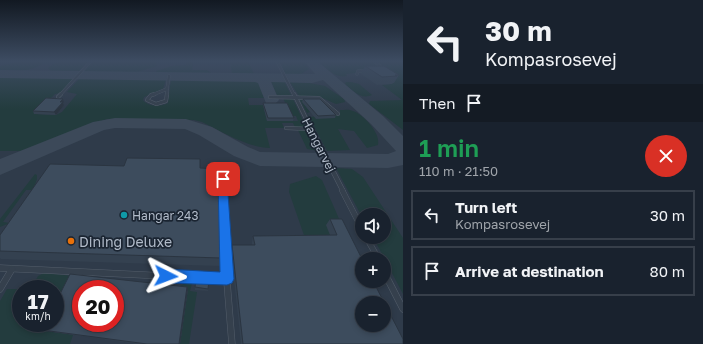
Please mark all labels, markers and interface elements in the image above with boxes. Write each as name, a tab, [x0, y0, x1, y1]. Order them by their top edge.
text: 30 m	[485, 14, 552, 47]
icon: left	[419, 16, 471, 68]
text: Kompasrosevej	[485, 48, 617, 70]
icon: arrive	[463, 92, 485, 114]
text: Then	[419, 94, 455, 112]
street label: Hangarvej	[299, 115, 339, 175]
text: 1 min	[419, 133, 479, 162]
button: close	[645, 135, 687, 177]
pin	[206, 162, 240, 196]
text: 110 m · 21:50	[419, 163, 498, 179]
icon: arrive	[212, 168, 234, 190]
text: Turn left	[455, 198, 517, 216]
icon: left	[421, 204, 443, 226]
text: 30 m	[650, 206, 685, 224]
place label: Hangar 243	[132, 208, 198, 223]
map controls	[355, 208, 391, 332]
button: sound	[355, 208, 391, 244]
marker: Hangar 243	[119, 210, 129, 220]
text: Kompasrosevej	[455, 216, 550, 232]
place label: Dining Deluxe	[79, 233, 172, 250]
marker: Dining Deluxe	[66, 236, 76, 246]
button: +	[355, 252, 391, 288]
position arrow	[145, 255, 187, 297]
icon: arrive	[421, 260, 443, 282]
text: Arrive at destination	[455, 262, 604, 280]
text: 80 m	[650, 262, 685, 280]
speed limit sign: 20	[72, 280, 124, 332]
text: 17	[27, 289, 49, 313]
button: −	[355, 296, 391, 332]
text: km/h	[25, 310, 51, 322]

